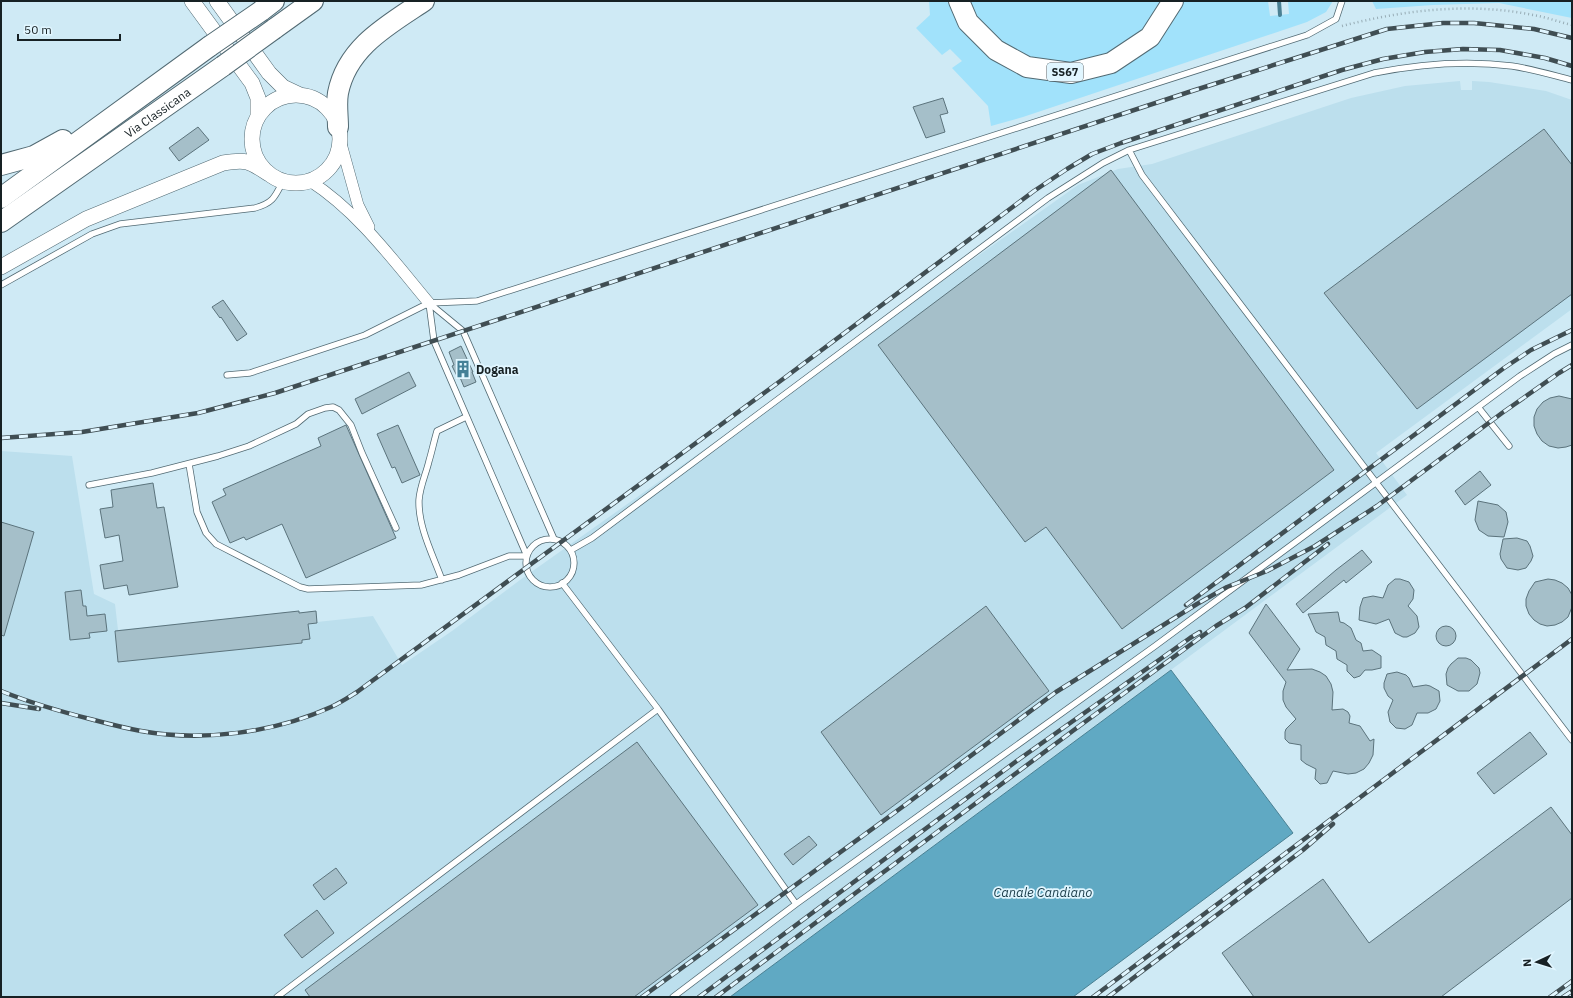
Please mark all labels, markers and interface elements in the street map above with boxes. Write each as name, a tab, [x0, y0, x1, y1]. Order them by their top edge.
scale bar	[18, 16, 120, 42]
text: 50 m	[24, 22, 52, 37]
road number: SS67	[1047, 63, 1083, 81]
street label: Via Classicana	[121, 84, 194, 140]
building icon: Dogana	[453, 359, 473, 379]
place label: Dogana	[476, 362, 519, 377]
water label: Canale Candiano	[993, 884, 1093, 901]
north arrow	[1517, 942, 1557, 982]
text: N	[1520, 958, 1534, 967]

